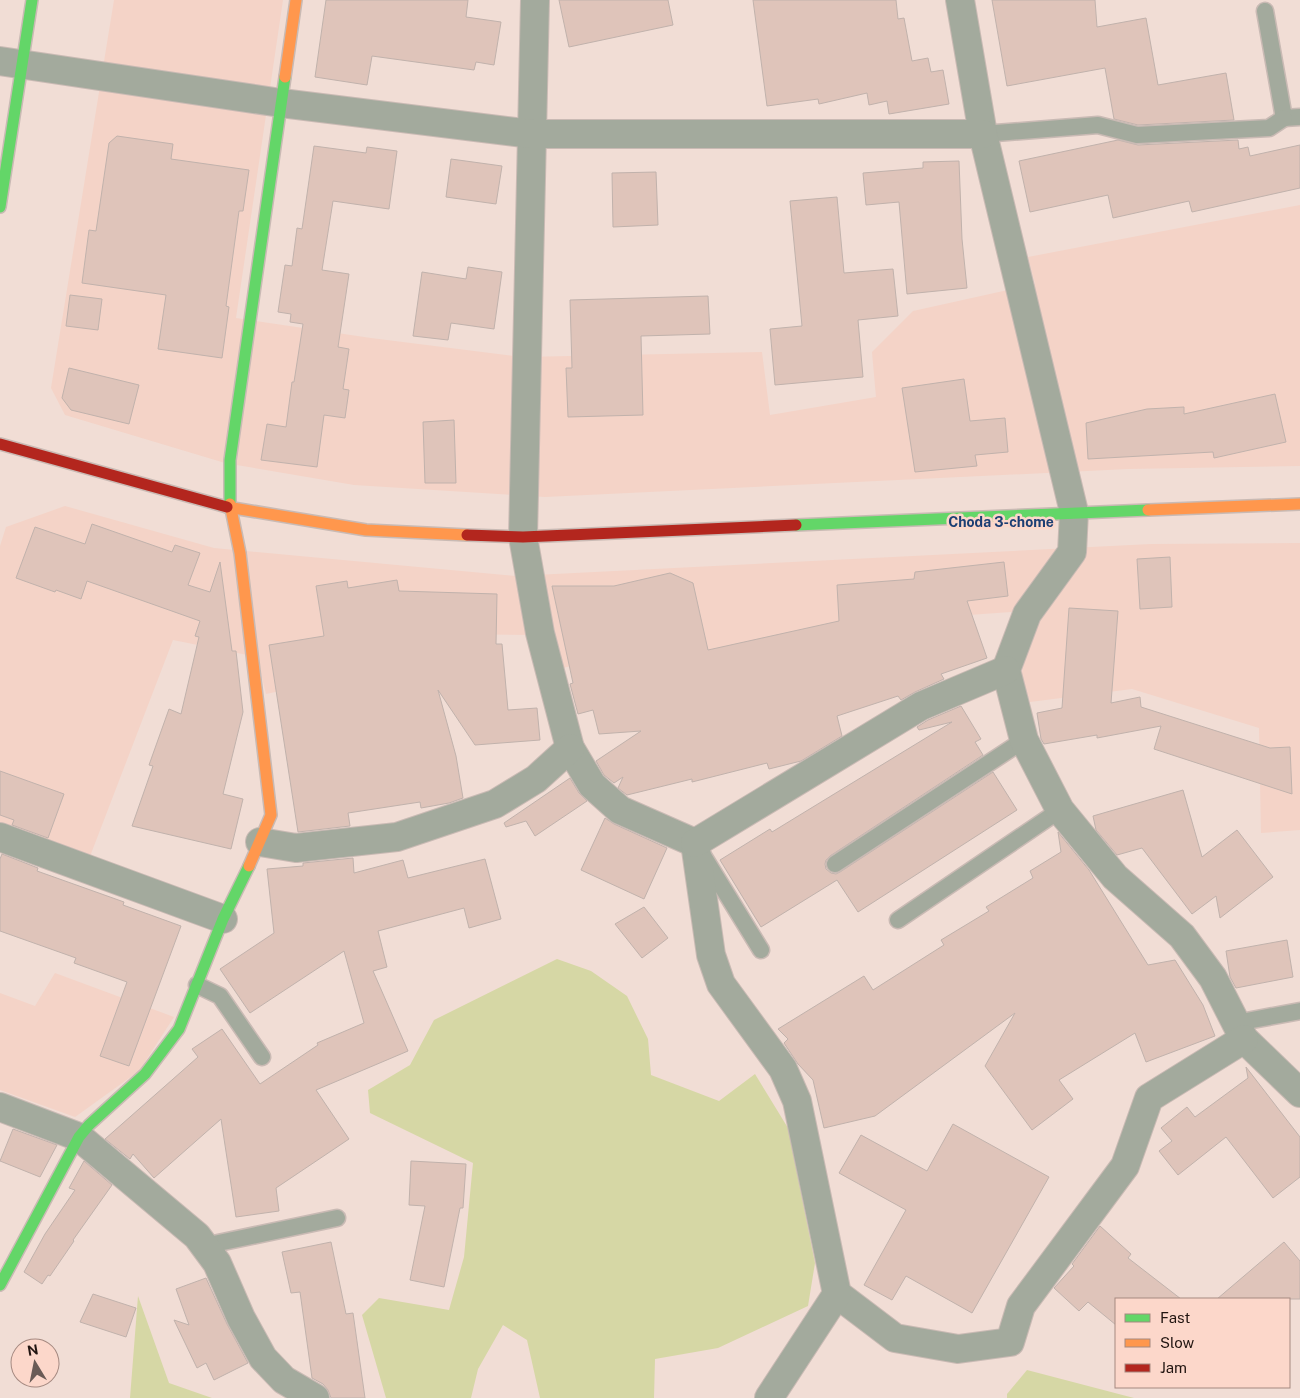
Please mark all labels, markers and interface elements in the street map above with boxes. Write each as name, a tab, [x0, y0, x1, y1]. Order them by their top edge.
district label: Choda 3-chome	[948, 514, 1054, 530]
legend	[1115, 1298, 1290, 1388]
text: Fast	[1160, 1309, 1190, 1326]
text: Slow	[1160, 1334, 1195, 1351]
north arrow	[10, 1338, 60, 1388]
text: N	[26, 1341, 40, 1359]
text: Jam	[1160, 1359, 1187, 1376]

